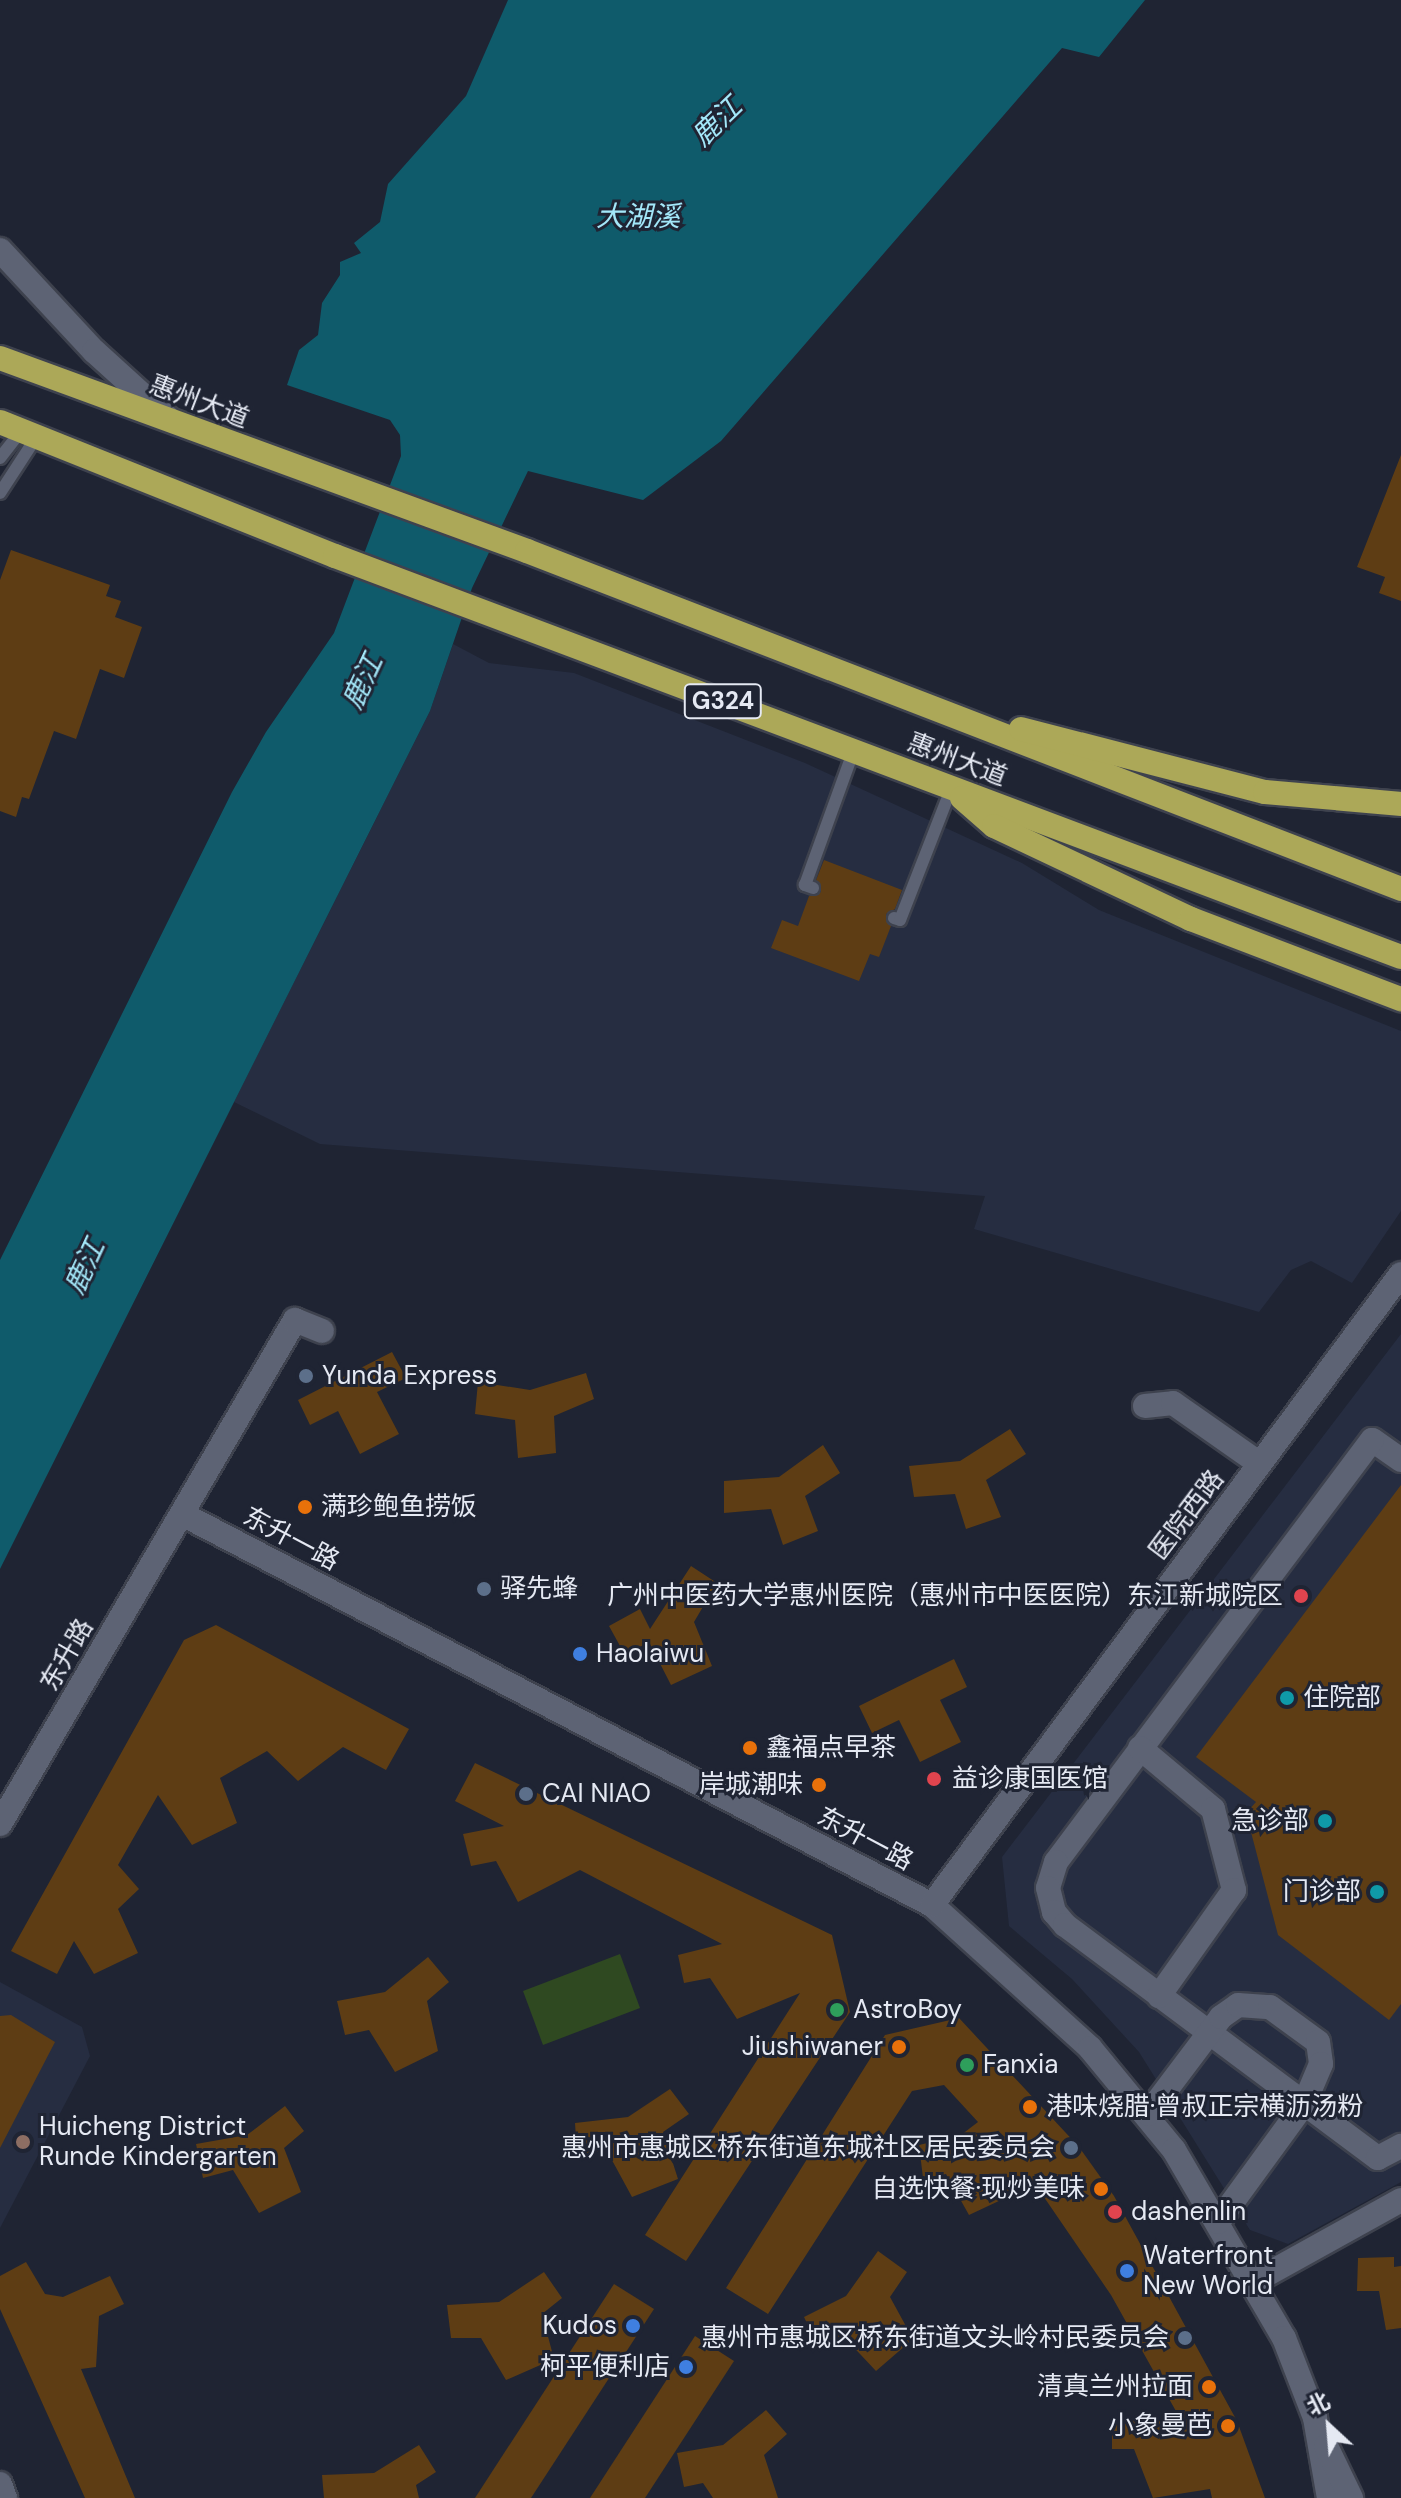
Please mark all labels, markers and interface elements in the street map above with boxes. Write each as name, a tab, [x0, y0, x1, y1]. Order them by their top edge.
water label: 鹿江	[685, 90, 749, 154]
water label: 大湖溪	[596, 200, 680, 234]
street label: 惠州大道	[145, 369, 253, 435]
water label: 鹿江	[336, 650, 390, 714]
road number: G324	[683, 681, 763, 721]
street label: 惠州大道	[903, 727, 1011, 793]
water label: 鹿江	[58, 1235, 112, 1299]
place label: Yunda Express	[322, 1360, 497, 1392]
marker: Yunda Express	[297, 1367, 315, 1385]
street label: 医院西路	[1143, 1464, 1231, 1566]
place label: 满珍鲍鱼捞饭	[321, 1491, 477, 1523]
marker: 满珍鲍鱼捞饭	[296, 1498, 314, 1516]
street label: 东升一路	[238, 1501, 344, 1577]
place label: 驿先蜂	[500, 1573, 578, 1605]
marker: 驿先蜂	[475, 1580, 493, 1598]
place label: 广州中医药大学惠州医院（惠州市中医医院）东江新城院区	[607, 1580, 1283, 1612]
marker: 广州中医药大学惠州医院（惠州市中医医院）东江新城院区	[1290, 1585, 1312, 1607]
street label: 东升路	[34, 1613, 100, 1697]
place label: Haolaiwu	[596, 1638, 704, 1670]
marker: Haolaiwu	[571, 1645, 589, 1663]
place label: 住院部	[1303, 1682, 1381, 1714]
marker: 住院部	[1278, 1689, 1296, 1707]
place label: 鑫福点早茶	[766, 1732, 896, 1764]
marker: 鑫福点早茶	[741, 1739, 759, 1757]
place label: 益诊康国医馆	[952, 1763, 1108, 1795]
marker: 益诊康国医馆	[923, 1768, 945, 1790]
place label: 岸城潮味	[699, 1769, 803, 1801]
marker: 岸城潮味	[810, 1776, 828, 1794]
place label: CAI NIAO	[542, 1778, 651, 1810]
marker: CAI NIAO	[517, 1785, 535, 1803]
street label: 东升一路	[812, 1801, 918, 1877]
place label: 急诊部	[1231, 1805, 1309, 1837]
marker: 急诊部	[1316, 1812, 1334, 1830]
place label: 门诊部	[1283, 1876, 1361, 1908]
marker: 门诊部	[1368, 1883, 1386, 1901]
place label: AstroBoy	[853, 1994, 962, 2026]
marker: AstroBoy	[828, 2001, 846, 2019]
place label: Jiushiwaner	[742, 2031, 883, 2063]
marker: Jiushiwaner	[890, 2038, 908, 2056]
place label: Fanxia	[983, 2049, 1058, 2081]
marker: Fanxia	[958, 2056, 976, 2074]
place label: 港味烧腊·曾叔正宗横沥汤粉	[1046, 2091, 1363, 2123]
marker: 港味烧腊·曾叔正宗横沥汤粉	[1021, 2098, 1039, 2116]
place label: Huicheng District Runde Kindergarten	[39, 2111, 277, 2172]
place label: 惠州市惠城区桥东街道东城社区居民委员会	[561, 2132, 1055, 2164]
marker: Huicheng District Runde Kindergarten	[14, 2133, 32, 2151]
marker: 惠州市惠城区桥东街道东城社区居民委员会	[1062, 2139, 1080, 2157]
place label: 自选快餐·现炒美味	[872, 2173, 1085, 2205]
marker: 自选快餐·现炒美味	[1092, 2180, 1110, 2198]
place label: dashenlin	[1131, 2196, 1246, 2228]
marker: dashenlin	[1106, 2203, 1124, 2221]
place label: Waterfront New World	[1143, 2240, 1273, 2302]
marker: Waterfront New World	[1118, 2262, 1136, 2280]
place label: Kudos	[543, 2310, 617, 2342]
marker: Kudos	[624, 2317, 642, 2335]
place label: 惠州市惠城区桥东街道文头岭村民委员会	[701, 2322, 1169, 2354]
marker: 惠州市惠城区桥东街道文头岭村民委员会	[1176, 2329, 1194, 2347]
place label: 柯平便利店	[540, 2351, 670, 2383]
marker: 柯平便利店	[677, 2358, 695, 2376]
place label: 清真兰州拉面	[1037, 2371, 1193, 2403]
marker: 清真兰州拉面	[1200, 2378, 1218, 2396]
north arrow	[1289, 2386, 1369, 2466]
text: 北	[1302, 2386, 1335, 2422]
place label: 小象曼芭	[1108, 2410, 1212, 2442]
marker: 小象曼芭	[1219, 2417, 1237, 2435]

